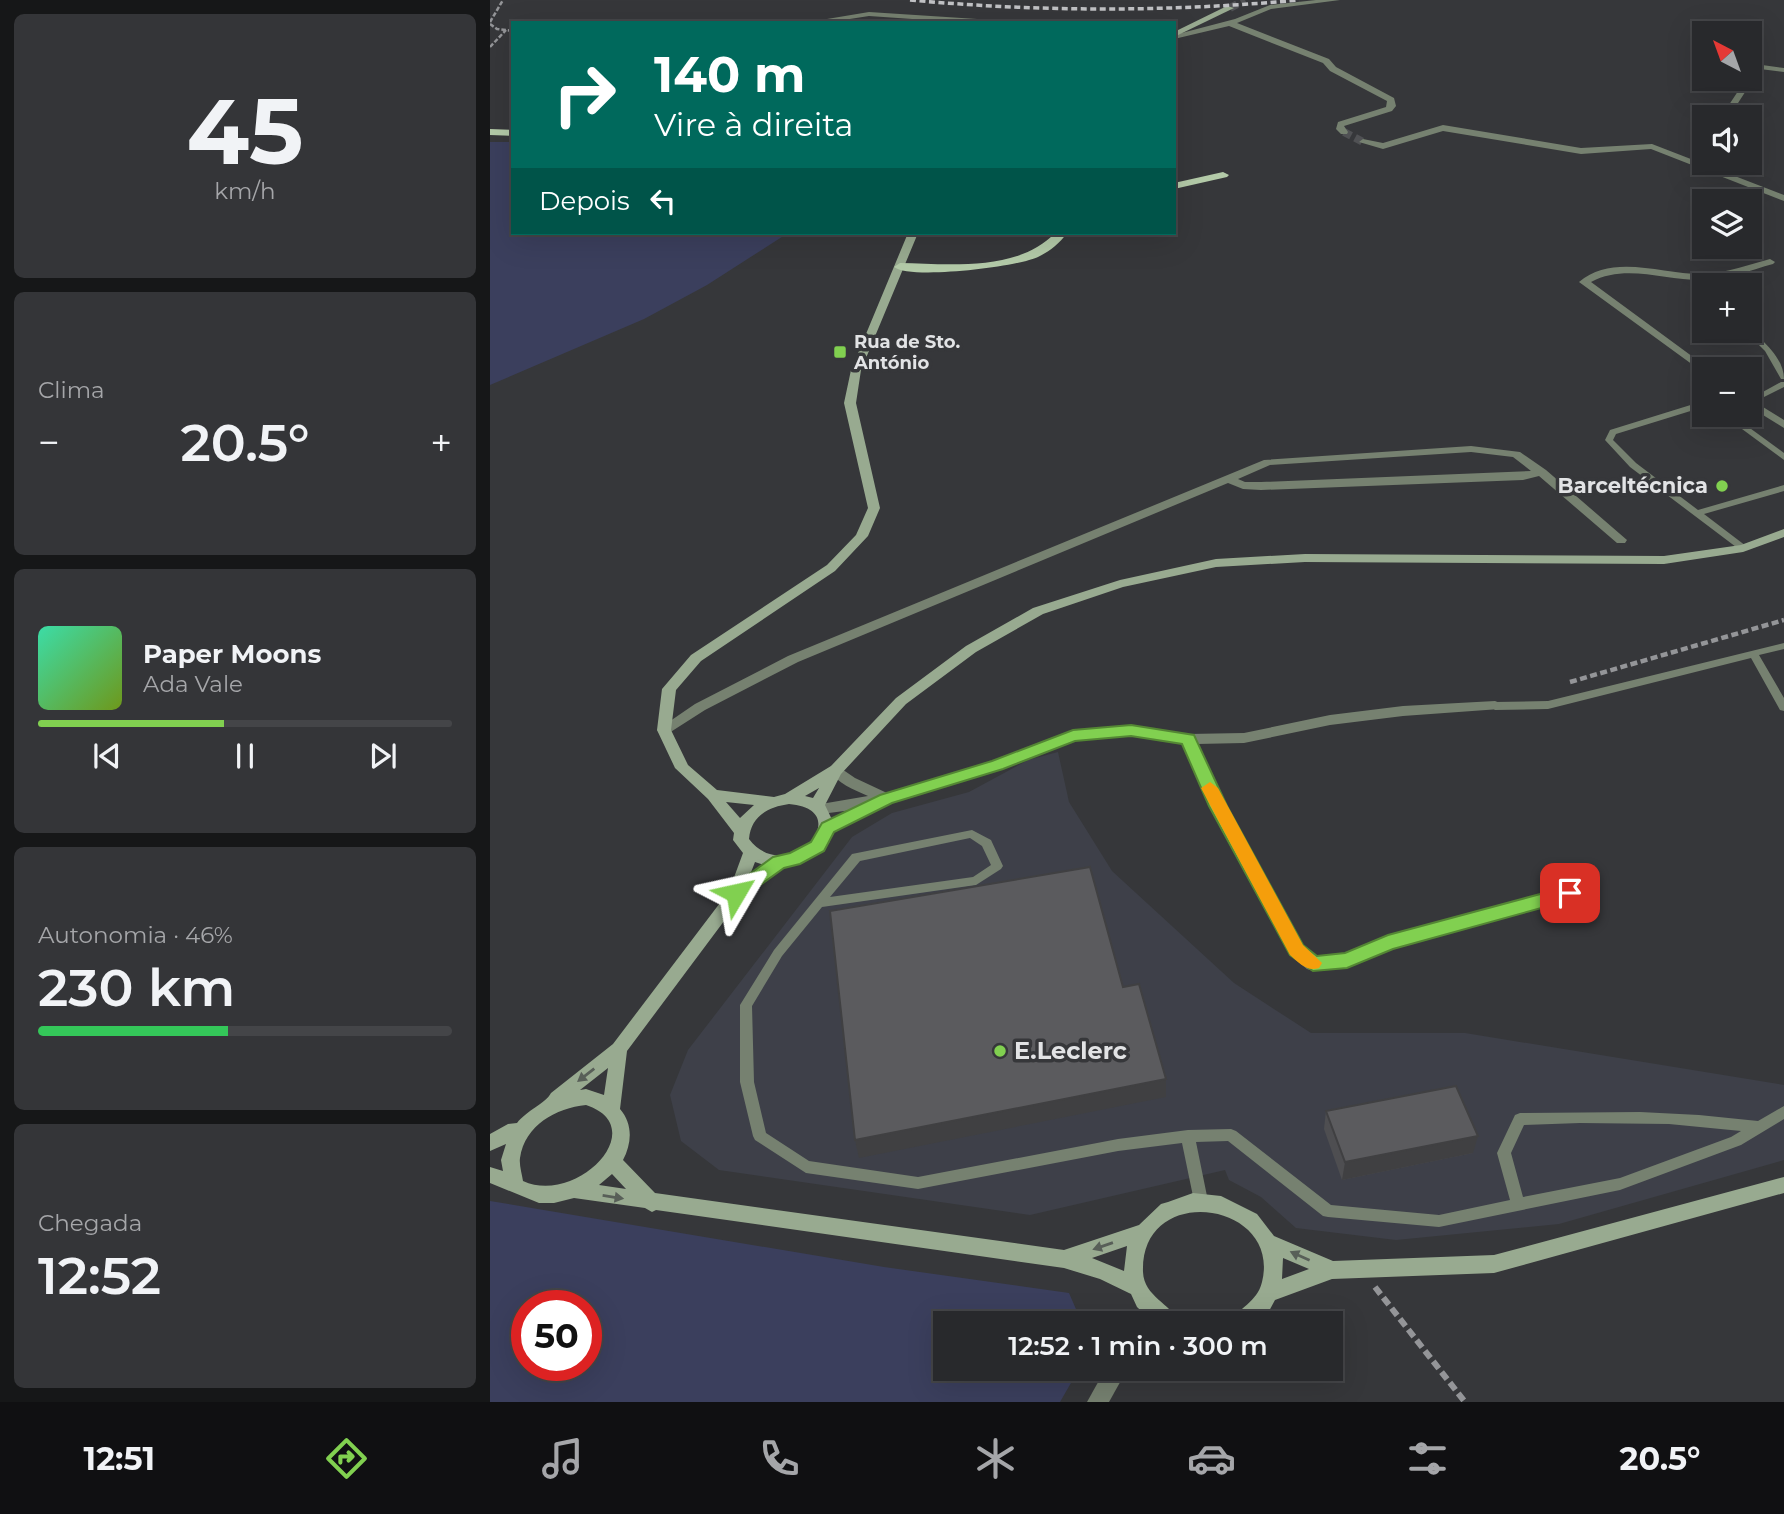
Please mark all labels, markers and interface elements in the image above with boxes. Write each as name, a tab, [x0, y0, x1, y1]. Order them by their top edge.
north arrow	[1692, 21, 1762, 91]
map controls	[1692, 21, 1762, 427]
text: 140 m	[654, 45, 806, 104]
icon: right	[539, 49, 630, 140]
text: 45	[187, 76, 303, 187]
text: Vire à direita	[654, 105, 853, 144]
button: sound	[1692, 105, 1762, 175]
text: km/h	[214, 177, 276, 205]
icon: left	[644, 182, 682, 220]
text: Depois	[539, 185, 630, 217]
button: layers	[1692, 189, 1762, 259]
button: +	[1692, 273, 1762, 343]
place label: Rua de Sto. António	[853, 331, 960, 374]
marker: Rua de Sto. António	[832, 344, 848, 360]
button: −	[1692, 357, 1762, 427]
text: Clima	[38, 376, 105, 404]
text: 20.5°	[181, 411, 309, 474]
text: −	[38, 419, 60, 466]
text: +	[430, 419, 452, 466]
place label: Barceltécnica	[1558, 473, 1708, 498]
marker: Barceltécnica	[1714, 478, 1730, 494]
text: Paper Moons	[143, 638, 321, 670]
text: Ada Vale	[143, 670, 243, 698]
icon: previous	[88, 737, 126, 775]
icon: pause	[226, 737, 264, 775]
icon: next	[364, 737, 402, 775]
position arrow	[699, 856, 773, 930]
pin	[1540, 863, 1600, 923]
icon: arrive	[1551, 874, 1589, 912]
text: Autonomia · 46%	[38, 921, 233, 949]
text: 230 km	[38, 956, 235, 1019]
place label: E.Leclerc	[1014, 1036, 1127, 1065]
marker: E.Leclerc	[992, 1043, 1008, 1059]
one-way arrow	[577, 1068, 595, 1082]
one-way arrow	[602, 1192, 624, 1203]
text: Chegada	[38, 1209, 142, 1237]
one-way arrow	[1093, 1241, 1114, 1251]
text: 12:52	[38, 1244, 161, 1307]
one-way arrow	[1290, 1250, 1310, 1262]
speed limit sign: 50	[511, 1290, 602, 1381]
text: 12:52 · 1 min · 300 m	[1008, 1330, 1268, 1362]
icon: directions	[322, 1434, 371, 1483]
icon: music	[538, 1434, 587, 1483]
icon: phone	[755, 1434, 804, 1483]
icon: climate	[971, 1434, 1020, 1483]
icon: car	[1187, 1434, 1236, 1483]
icon: filters	[1403, 1434, 1452, 1483]
text: 12:51	[84, 1439, 155, 1478]
text: 20.5°	[1620, 1439, 1700, 1478]

